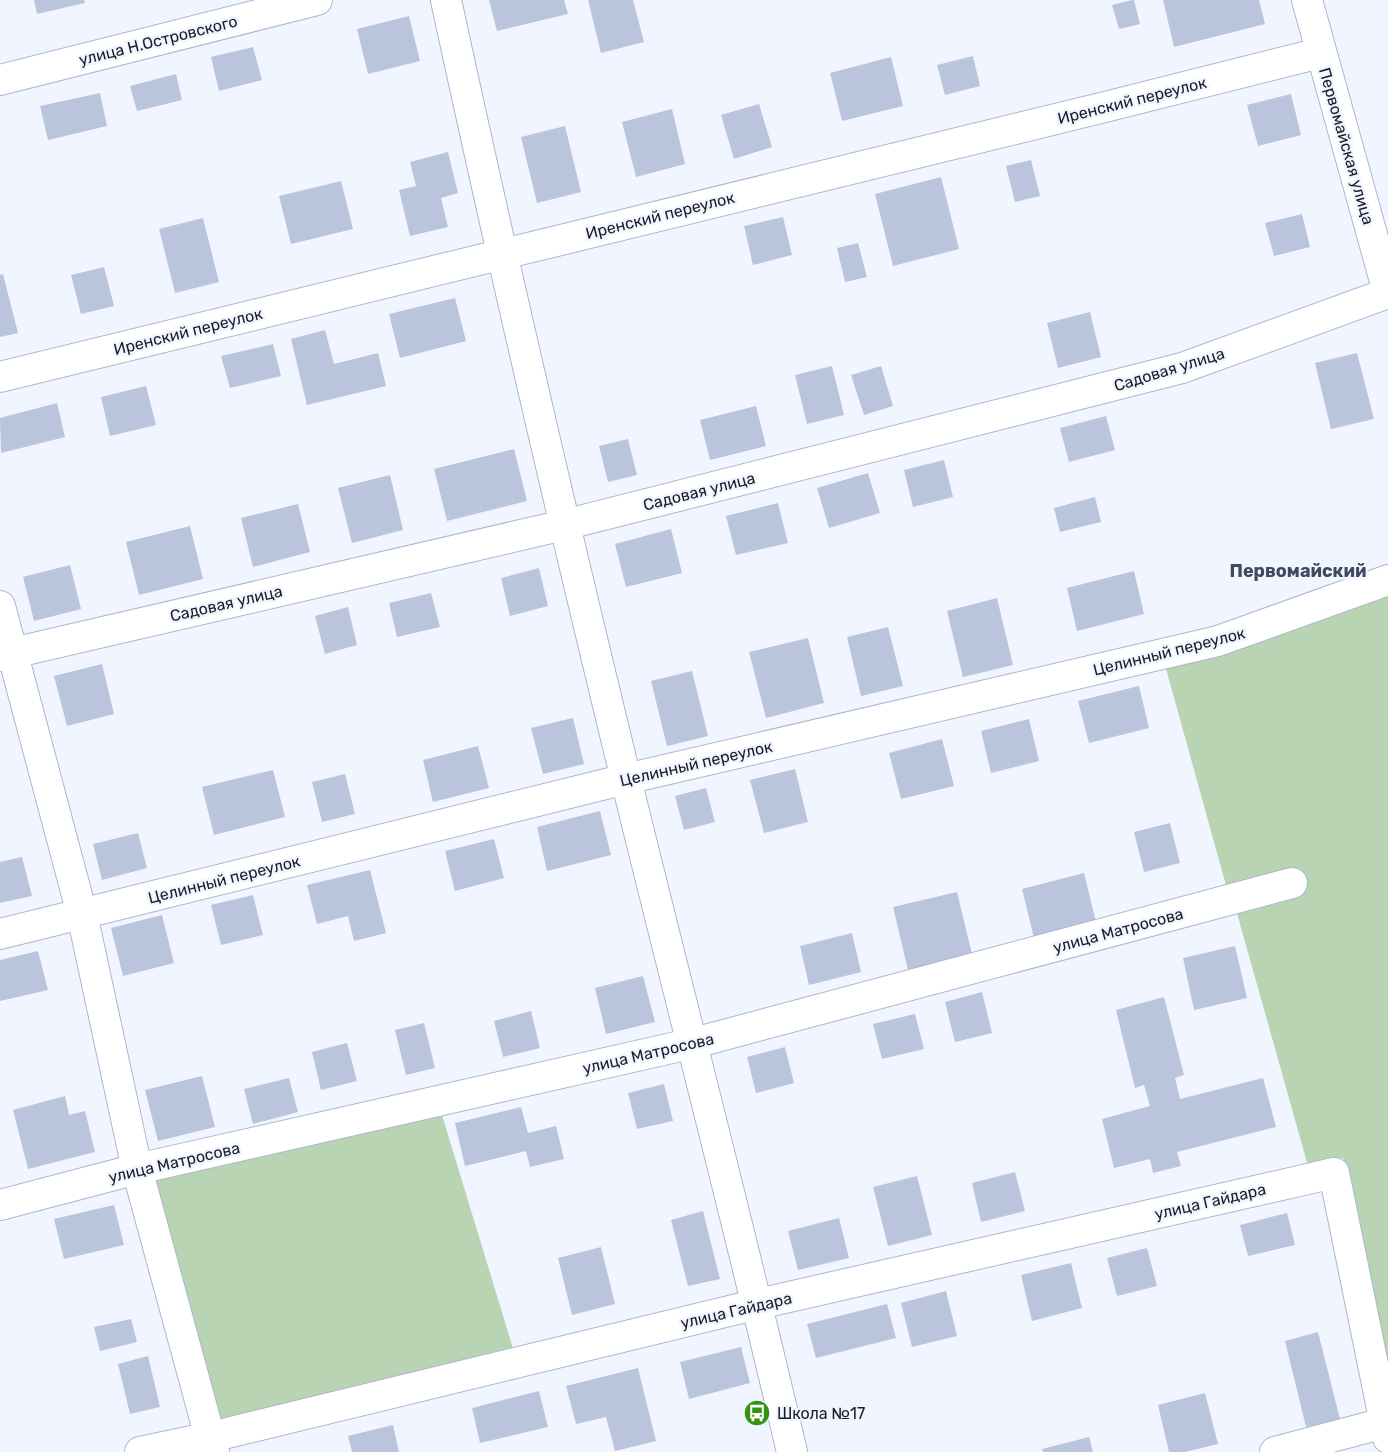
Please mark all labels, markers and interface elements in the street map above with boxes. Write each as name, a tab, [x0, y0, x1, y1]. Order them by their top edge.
street label: улица Н.Островского	[77, 12, 239, 69]
street label: Первомайская улица	[1315, 65, 1378, 227]
street label: Иренский переулок	[1056, 73, 1209, 128]
street label: Иренский переулок	[584, 188, 737, 243]
street label: Иренский переулок	[112, 304, 265, 359]
street label: Садовая улица	[1112, 344, 1227, 395]
street label: Садовая улица	[641, 468, 757, 515]
district label: Первомайский	[1230, 560, 1367, 582]
street label: Садовая улица	[168, 581, 284, 626]
street label: Целинный переулок	[1091, 623, 1248, 680]
street label: Целинный переулок	[618, 737, 775, 790]
street label: Целинный переулок	[146, 851, 303, 908]
street label: улица Матросова	[1051, 904, 1185, 957]
street label: улица Матросова	[581, 1029, 716, 1078]
street label: улица Матросова	[107, 1138, 242, 1187]
street label: улица Гайдара	[1153, 1179, 1268, 1224]
street label: улица Гайдара	[679, 1288, 794, 1333]
bus stop icon: Школа №17	[742, 1398, 772, 1428]
place label: Школа №17	[777, 1404, 865, 1423]

